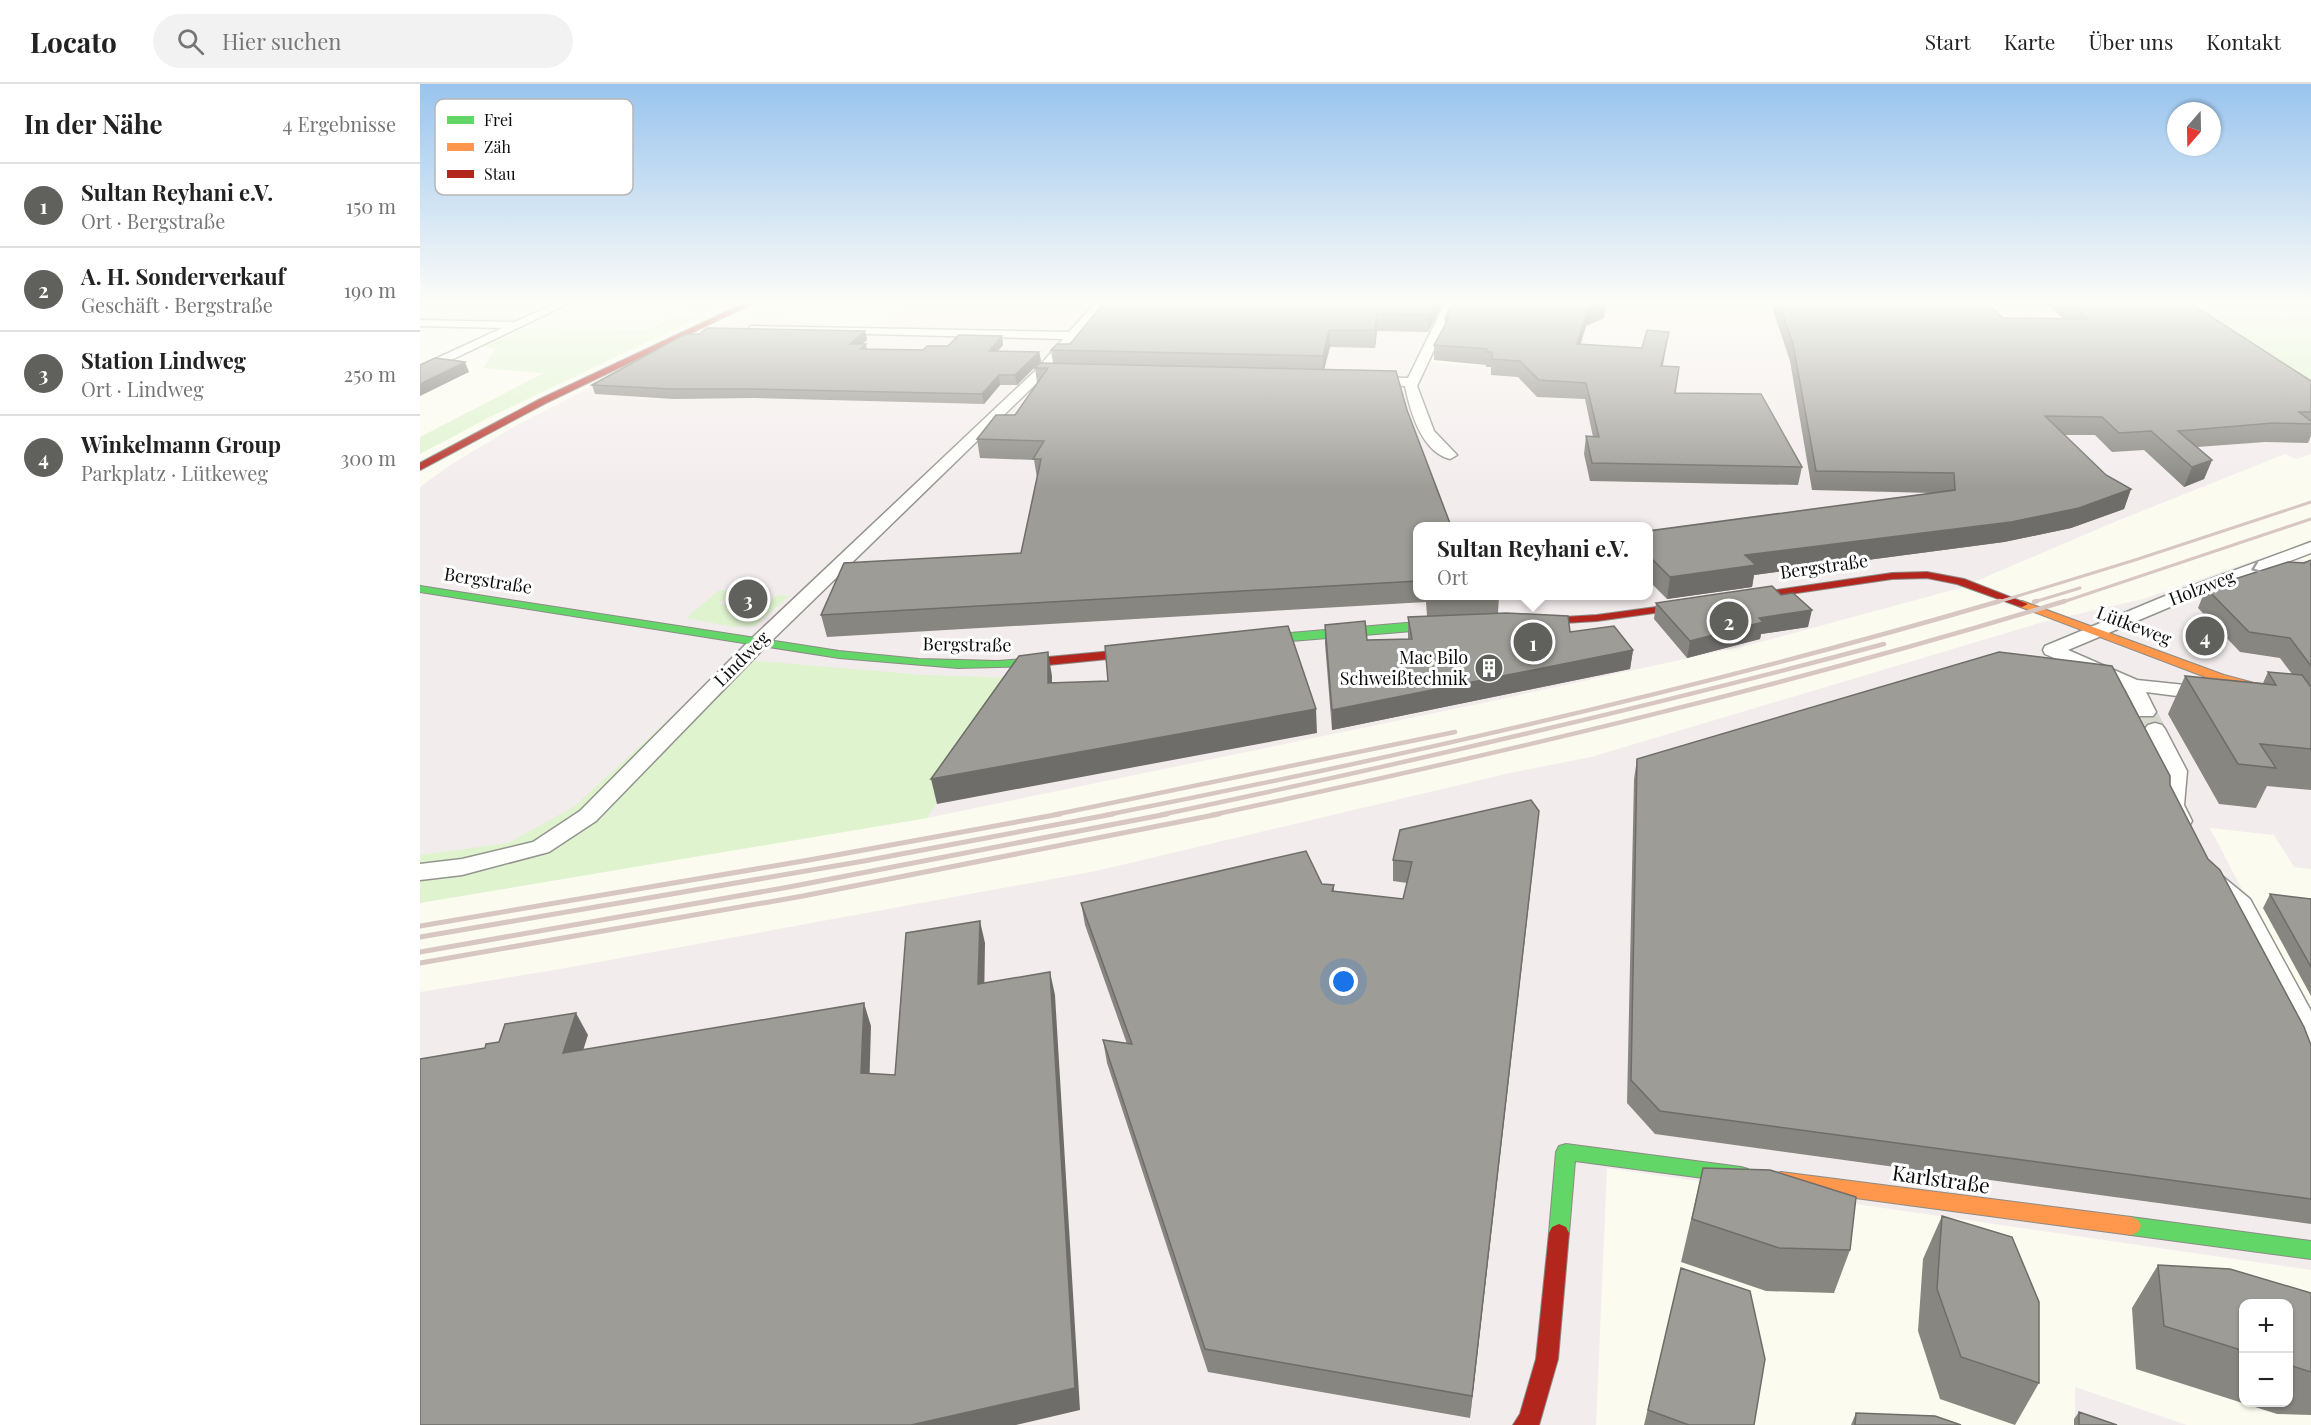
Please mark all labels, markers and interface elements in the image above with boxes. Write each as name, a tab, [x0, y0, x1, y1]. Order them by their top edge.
search box	[153, 14, 573, 68]
text: Locato	[30, 23, 117, 60]
icon: search	[174, 25, 207, 58]
text: Hier suchen	[222, 26, 341, 56]
text: Start	[1925, 27, 1971, 55]
text: Karte	[2004, 27, 2055, 55]
text: Über uns	[2088, 27, 2173, 55]
text: Kontakt	[2206, 27, 2281, 55]
legend	[435, 99, 633, 195]
north arrow	[2167, 102, 2221, 156]
text: In der Nähe	[24, 106, 163, 141]
text: Frei	[484, 109, 513, 130]
text: 4 Ergebnisse	[283, 110, 396, 137]
text: Zäh	[484, 136, 511, 157]
text: Stau	[484, 163, 516, 184]
text: Sultan Reyhani e.V.	[81, 177, 273, 207]
text: 1	[40, 192, 47, 219]
text: 150 m	[346, 192, 396, 219]
text: Ort · Bergstraße	[81, 207, 225, 234]
text: A. H. Sonderverkauf	[81, 261, 285, 291]
text: 2	[38, 276, 49, 303]
text: 190 m	[344, 276, 396, 303]
text: Geschäft · Bergstraße	[81, 291, 273, 318]
text: Station Lindweg	[81, 345, 246, 375]
text: 3	[39, 360, 48, 387]
text: 250 m	[343, 360, 396, 387]
text: Ort · Lindweg	[81, 375, 204, 402]
text: Winkelmann Group	[81, 429, 281, 459]
text: 4	[38, 444, 49, 471]
text: 300 m	[340, 444, 396, 471]
text: Parkplatz · Lütkeweg	[81, 459, 268, 486]
popup	[1413, 522, 1653, 600]
text: Sultan Reyhani e.V.	[1437, 533, 1629, 563]
street label: Bergstraße	[1778, 548, 1869, 584]
one-way arrow	[2251, 560, 2262, 573]
street label: Bergstraße	[442, 561, 534, 599]
text: Ort	[1437, 563, 1468, 590]
street label: Holzweg	[2165, 563, 2239, 611]
pin: 3	[728, 576, 768, 622]
pin: 2	[1710, 598, 1748, 644]
street label: Lütkeweg	[2094, 600, 2176, 650]
pin: 4	[2186, 614, 2224, 658]
pin: 1	[1514, 620, 1552, 664]
street label: Lindweg	[708, 625, 775, 691]
street label: Bergstraße	[922, 631, 1012, 657]
place label: Mac Bilo Schweißtechnik	[1340, 645, 1468, 690]
building icon: Mac Bilo Schweißtechnik	[1473, 652, 1505, 684]
your location	[1329, 967, 1358, 996]
street label: Karlstraße	[1890, 1157, 1992, 1199]
map controls	[2239, 1299, 2293, 1407]
button: +	[2239, 1299, 2293, 1353]
button: −	[2239, 1353, 2293, 1407]

